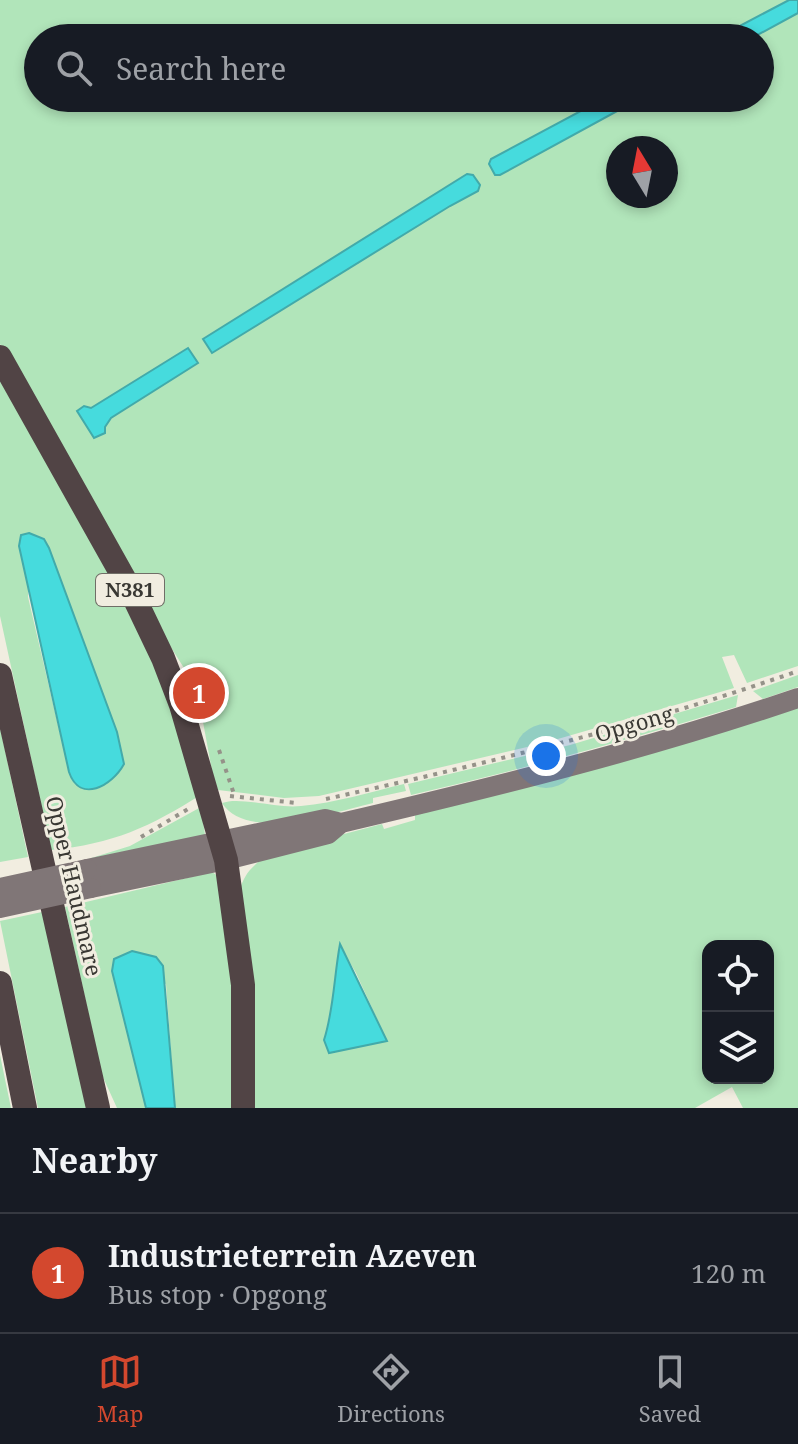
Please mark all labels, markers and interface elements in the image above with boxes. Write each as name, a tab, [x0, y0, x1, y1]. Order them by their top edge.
search box	[24, 24, 774, 112]
icon: search	[52, 46, 96, 90]
text: Search here	[116, 48, 286, 89]
north arrow	[606, 136, 678, 208]
road number: N381	[96, 574, 164, 606]
pin: 1	[173, 663, 225, 723]
street label: Opgong	[591, 697, 677, 749]
your location	[526, 736, 566, 776]
street label: Opper Haudmare	[40, 793, 110, 979]
map controls	[702, 940, 774, 1084]
button: locate	[702, 940, 774, 1012]
button: layers	[702, 1012, 774, 1084]
text: Nearby	[32, 1137, 158, 1183]
text: Industrieterrein Azeven	[108, 1235, 477, 1276]
text: 1	[51, 1255, 65, 1291]
text: 120 m	[691, 1255, 766, 1291]
text: Bus stop · Opgong	[108, 1276, 327, 1312]
tab: Map	[97, 1350, 143, 1428]
tab: Directions	[337, 1350, 445, 1428]
tab: Saved	[639, 1350, 701, 1428]

